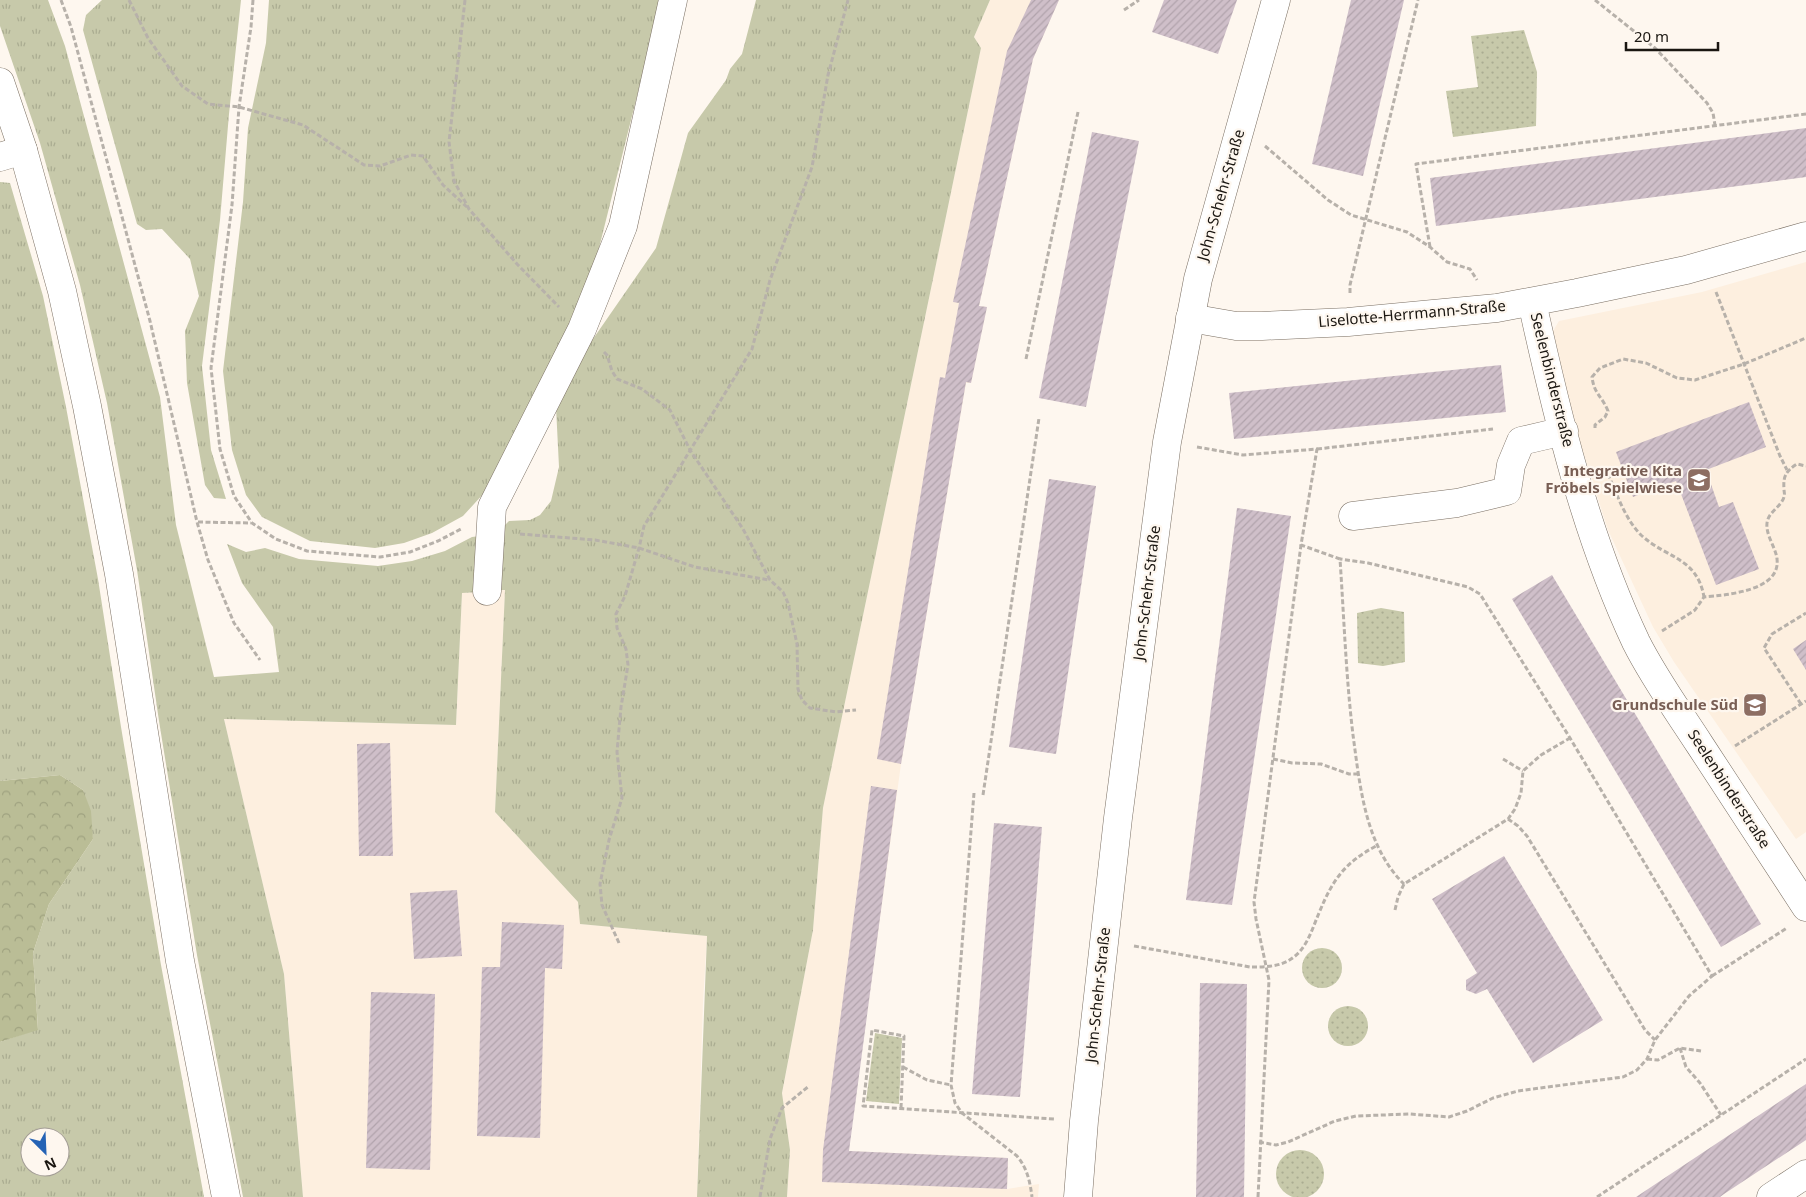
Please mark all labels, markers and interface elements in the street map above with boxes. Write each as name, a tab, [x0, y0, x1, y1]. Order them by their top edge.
scale bar	[1626, 20, 1718, 52]
text: 20 m	[1634, 26, 1669, 46]
street label: John-Schehr-Straße	[1191, 127, 1248, 265]
street label: Liselotte-Herrmann-Straße	[1317, 295, 1506, 331]
street label: Seelenbinderstraße	[1527, 310, 1579, 449]
place label: Integrative Kita Fröbels Spielwiese	[1545, 460, 1682, 497]
school or university icon: Integrative Kita Fröbels Spielwiese	[1686, 467, 1712, 493]
street label: John-Schehr-Straße	[1128, 524, 1164, 664]
school or university icon: Grundschule Süd	[1742, 692, 1768, 718]
place label: Grundschule Süd	[1612, 694, 1738, 714]
street label: Seelenbinderstraße	[1684, 725, 1776, 852]
street label: John-Schehr-Straße	[1080, 926, 1114, 1066]
north arrow	[20, 1127, 70, 1177]
text: N	[41, 1153, 60, 1175]

